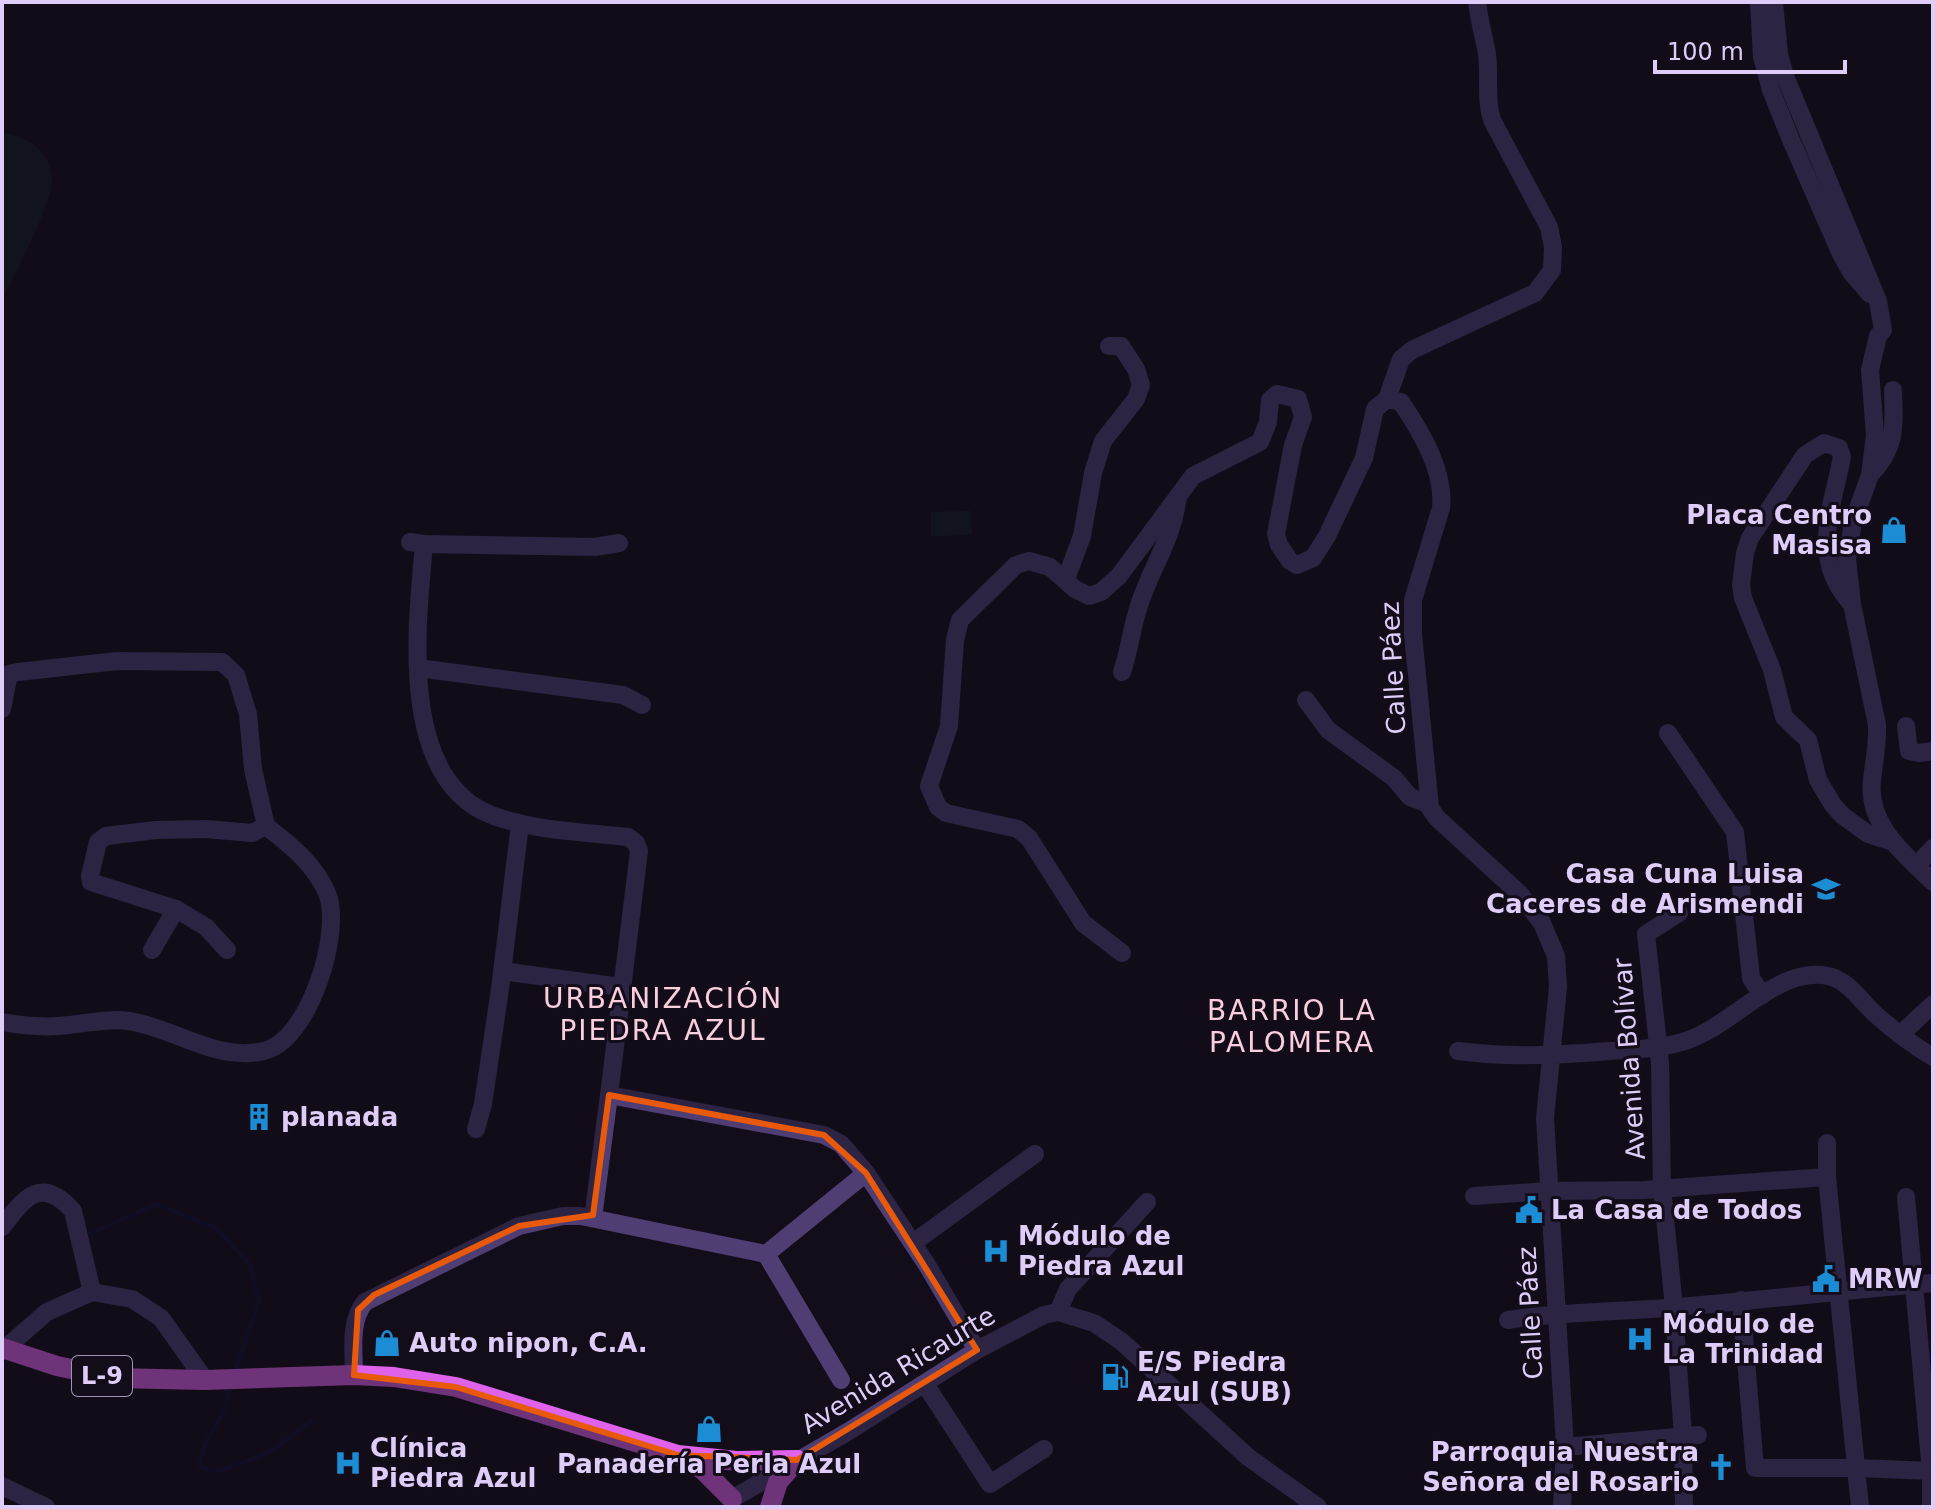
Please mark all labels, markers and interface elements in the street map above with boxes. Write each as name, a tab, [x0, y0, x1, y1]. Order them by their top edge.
scale bar	[1655, 24, 1845, 74]
text: 100 m	[1667, 38, 1744, 66]
place label: Placa Centro Masisa	[1686, 500, 1872, 560]
shop icon: Placa Centro Masisa	[1879, 515, 1909, 545]
street label: Calle Páez	[1375, 601, 1411, 735]
place label: Casa Cuna Luisa Caceres de Arismendi	[1486, 859, 1804, 919]
school or university icon: Casa Cuna Luisa Caceres de Arismendi	[1811, 874, 1841, 904]
street label: Avenida Bolívar	[1607, 957, 1651, 1161]
district label: URBANIZACIÓN PIEDRA AZUL	[543, 981, 783, 1047]
district label: BARRIO LA PALOMERA	[1207, 994, 1377, 1059]
building icon: planada	[244, 1102, 274, 1132]
place label: planada	[281, 1102, 398, 1132]
public building icon: La Casa de Todos	[1514, 1195, 1544, 1225]
place label: La Casa de Todos	[1551, 1195, 1802, 1225]
place label: Módulo de Piedra Azul	[1018, 1221, 1184, 1281]
hospital icon: Módulo de Piedra Azul	[981, 1236, 1011, 1266]
street label: Calle Páez	[1512, 1246, 1548, 1380]
public building icon: MRW	[1811, 1264, 1841, 1294]
place label: MRW	[1848, 1264, 1923, 1294]
street label: Avenida Ricaurte	[796, 1300, 1000, 1440]
place label: Módulo de La Trinidad	[1662, 1309, 1824, 1369]
hospital icon: Módulo de La Trinidad	[1625, 1324, 1655, 1354]
shop icon: Auto nipon, C.A.	[372, 1328, 402, 1358]
place label: Auto nipon, C.A.	[409, 1328, 648, 1358]
place label: E/S Piedra Azul (SUB)	[1137, 1347, 1292, 1407]
road number: L-9	[72, 1356, 132, 1396]
fuel station icon: E/S Piedra Azul (SUB)	[1100, 1362, 1130, 1392]
shop icon: Panadería Perla Azul	[694, 1414, 724, 1444]
place label: Clínica Piedra Azul	[370, 1433, 536, 1493]
place label: Parroquia Nuestra Señora del Rosario	[1422, 1437, 1699, 1497]
hospital icon: Clínica Piedra Azul	[333, 1448, 363, 1478]
place label: Panadería Perla Azul	[557, 1449, 861, 1479]
church icon: Parroquia Nuestra Señora del Rosario	[1706, 1452, 1736, 1482]

